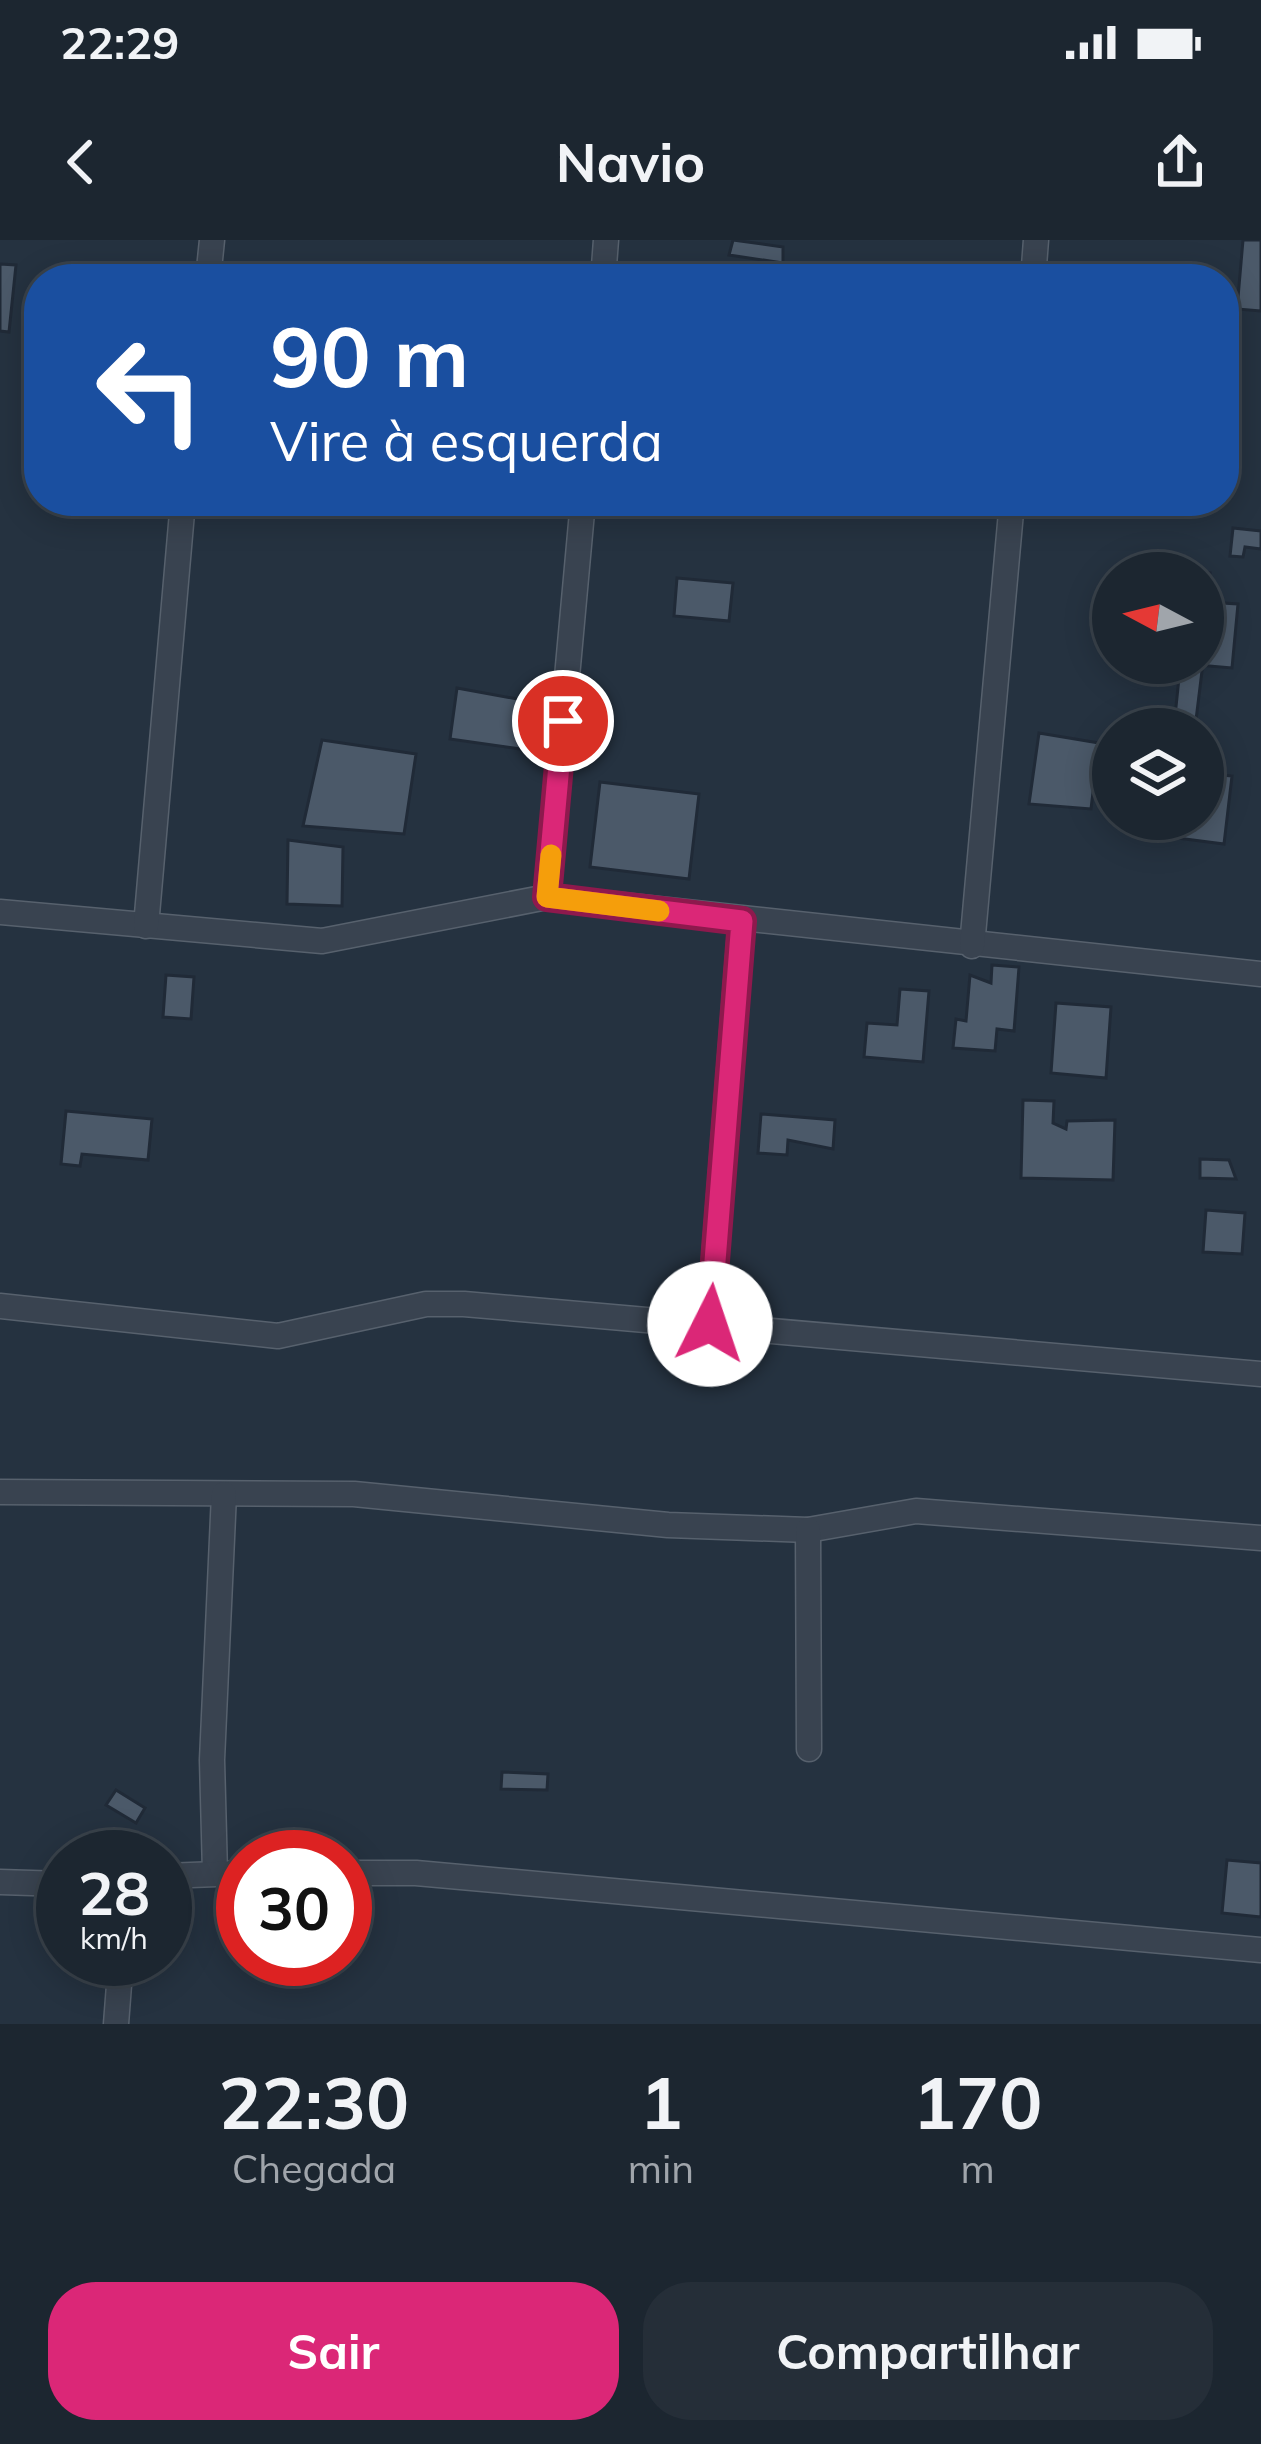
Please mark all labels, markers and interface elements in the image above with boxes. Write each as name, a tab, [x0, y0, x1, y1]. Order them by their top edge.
text: 22:29	[60, 14, 179, 70]
text: Navio	[556, 128, 705, 196]
icon: back	[48, 129, 114, 195]
icon: share	[1147, 129, 1213, 195]
text: 90 m	[270, 303, 469, 408]
icon: left	[72, 312, 228, 468]
text: Vire à esquerda	[270, 407, 663, 475]
north arrow	[1092, 552, 1224, 684]
map controls	[1092, 552, 1224, 840]
pin	[512, 670, 614, 772]
icon: arrive	[530, 688, 596, 754]
button: layers	[1092, 708, 1224, 840]
position arrow	[647, 1261, 773, 1387]
speed limit sign: 30	[216, 1830, 372, 1986]
text: 28	[78, 1855, 150, 1930]
text: km/h	[80, 1919, 148, 1957]
text: 22:30	[219, 2057, 409, 2147]
text: 1	[639, 2057, 683, 2147]
text: 170	[913, 2057, 1042, 2147]
text: Chegada	[232, 2144, 396, 2193]
text: min	[628, 2144, 694, 2193]
text: m	[960, 2144, 995, 2193]
button: Sair	[48, 2282, 619, 2420]
button: Compartilhar	[643, 2282, 1213, 2420]

